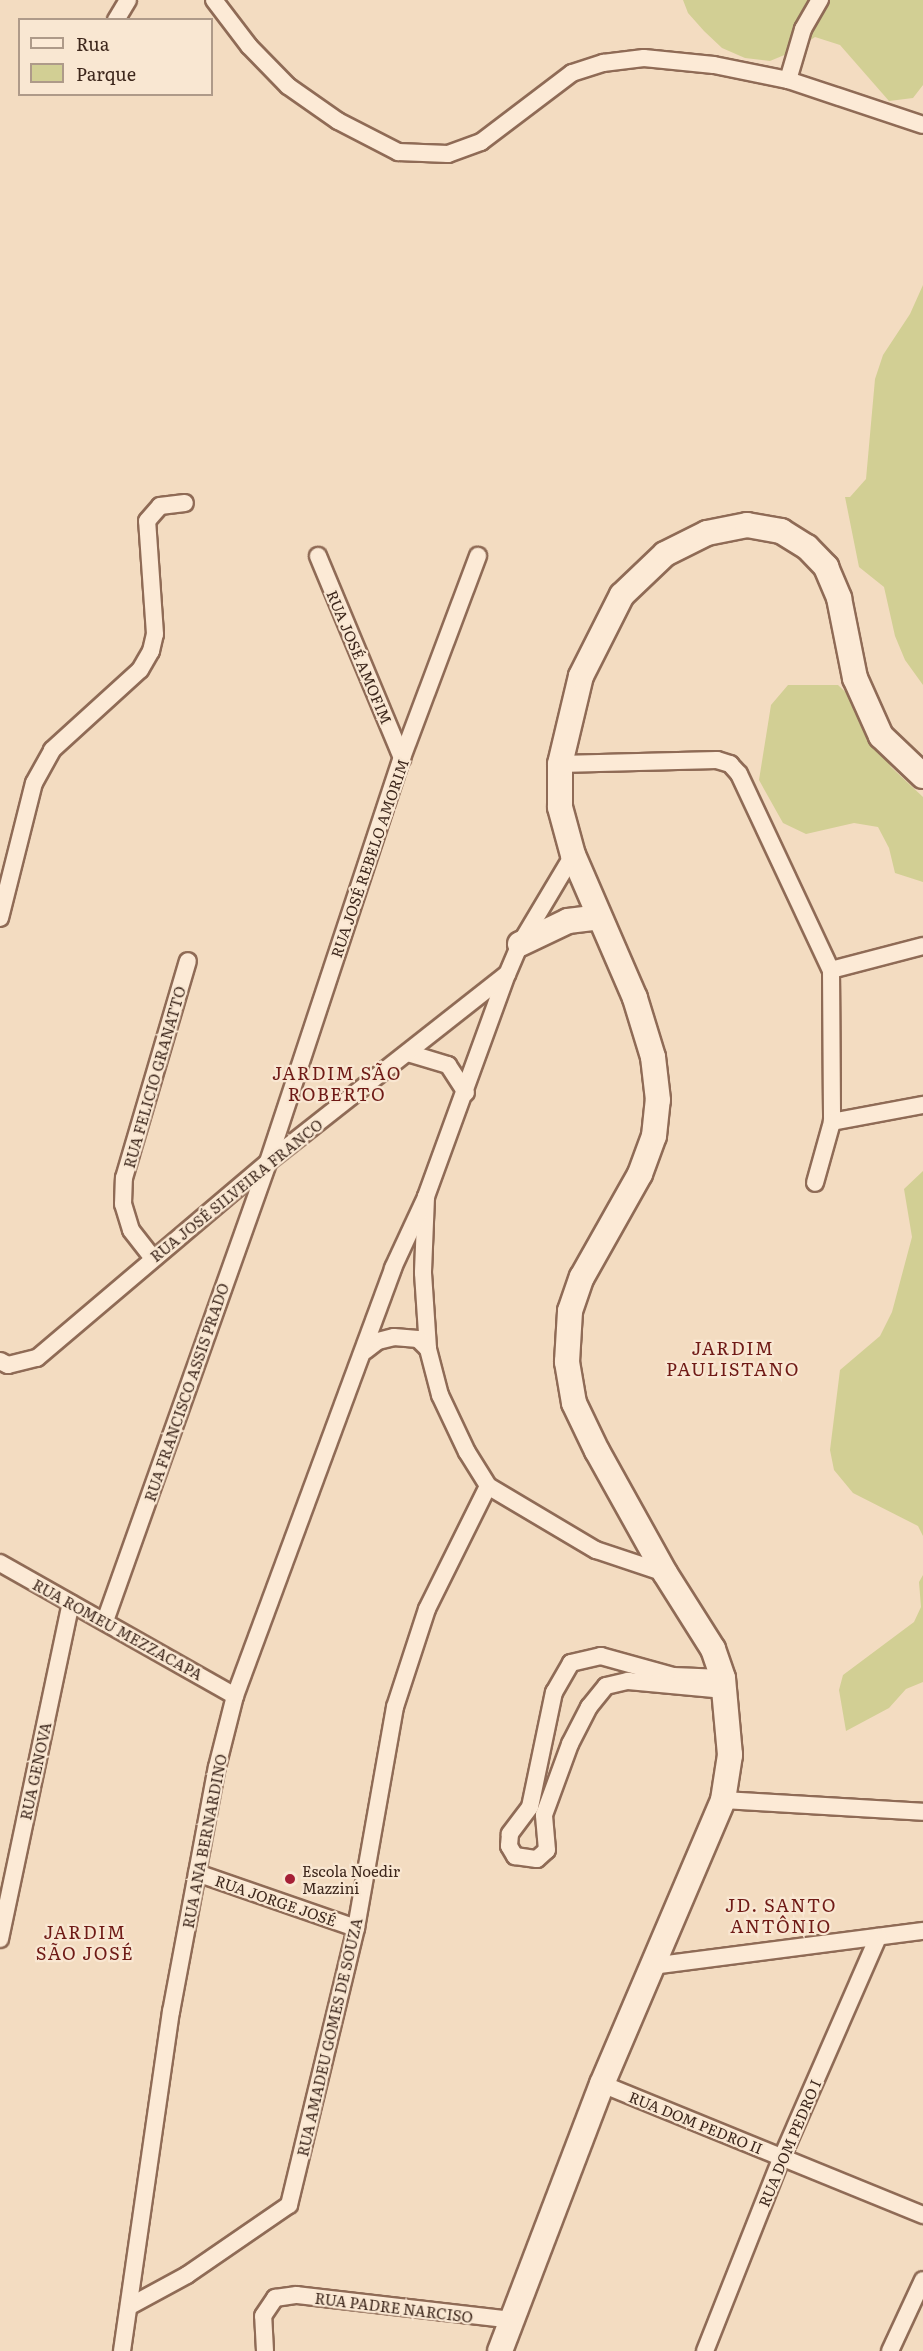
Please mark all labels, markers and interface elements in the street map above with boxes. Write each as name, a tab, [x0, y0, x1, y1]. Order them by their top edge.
legend	[18, 18, 213, 96]
text: Rua	[76, 30, 109, 57]
text: Parque	[76, 60, 136, 87]
street label: RUA JOSÉ AMOFIM	[324, 587, 396, 727]
street label: RUA JOSÉ REBELO AMORIM	[326, 756, 412, 960]
street label: RUA FELICIO GRANATTO	[119, 984, 189, 1170]
district label: JARDIM SÃO ROBERTO	[272, 1063, 402, 1106]
street label: RUA JOSÉ SILVEIRA FRANCO	[146, 1115, 326, 1265]
street label: RUA FRANCISCO ASSIS PRADO	[140, 1280, 232, 1504]
district label: JARDIM PAULISTANO	[666, 1338, 800, 1380]
street label: RUA ROMEU MEZZACAPA	[30, 1575, 206, 1683]
street label: RUA GENOVA	[16, 1721, 54, 1821]
street label: RUA ANA BERNARDINO	[178, 1752, 230, 1930]
place label: Escola Noedir Mazzini	[302, 1861, 400, 1896]
street label: RUA JORGE JOSÉ	[213, 1871, 339, 1929]
marker: Escola Noedir Mazzini	[283, 1872, 297, 1886]
district label: JD. SANTO ANTÔNIO	[725, 1895, 837, 1938]
street label: RUA AMADEU GOMES DE SOUZA	[293, 1916, 365, 2158]
district label: JARDIM SÃO JOSÉ	[36, 1922, 134, 1964]
street label: RUA DOM PEDRO I	[754, 2077, 824, 2209]
street label: RUA DOM PEDRO II	[626, 2087, 766, 2157]
street label: RUA PADRE NARCISO	[314, 2288, 474, 2326]

